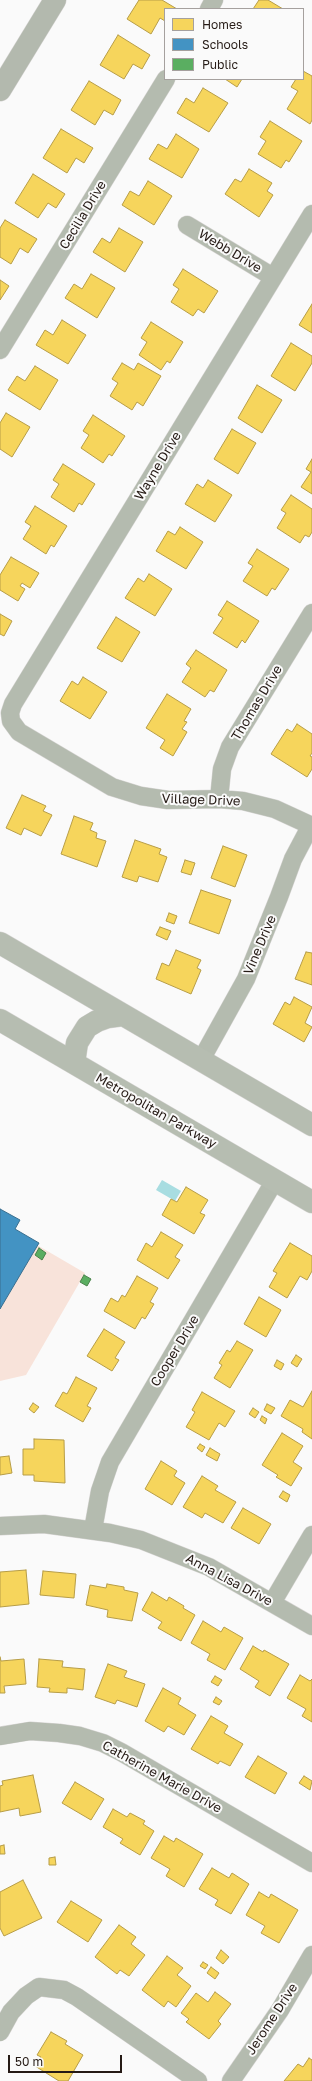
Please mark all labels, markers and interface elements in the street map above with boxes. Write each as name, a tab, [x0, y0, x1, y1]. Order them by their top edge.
legend	[164, 8, 304, 80]
text: Homes	[202, 17, 242, 32]
text: Schools	[202, 37, 248, 52]
text: Public	[202, 57, 238, 72]
street label: Cecilia Drive	[56, 178, 110, 252]
street label: Webb Drive	[196, 226, 264, 276]
street label: Wayne Drive	[131, 429, 185, 503]
street label: Thomas Drive	[228, 663, 286, 743]
street label: Village Drive	[161, 791, 241, 809]
street label: Vine Drive	[240, 913, 280, 977]
street label: Metropolitan Parkway	[93, 1070, 219, 1152]
street label: Cooper Drive	[148, 1312, 202, 1390]
street label: Anna Lisa Drive	[183, 1551, 275, 1609]
street label: Catherine Marie Drive	[100, 1738, 224, 1816]
street label: Jerome Drive	[243, 1980, 301, 2058]
scale bar	[10, 2047, 124, 2073]
text: 50 m	[15, 2054, 43, 2069]

